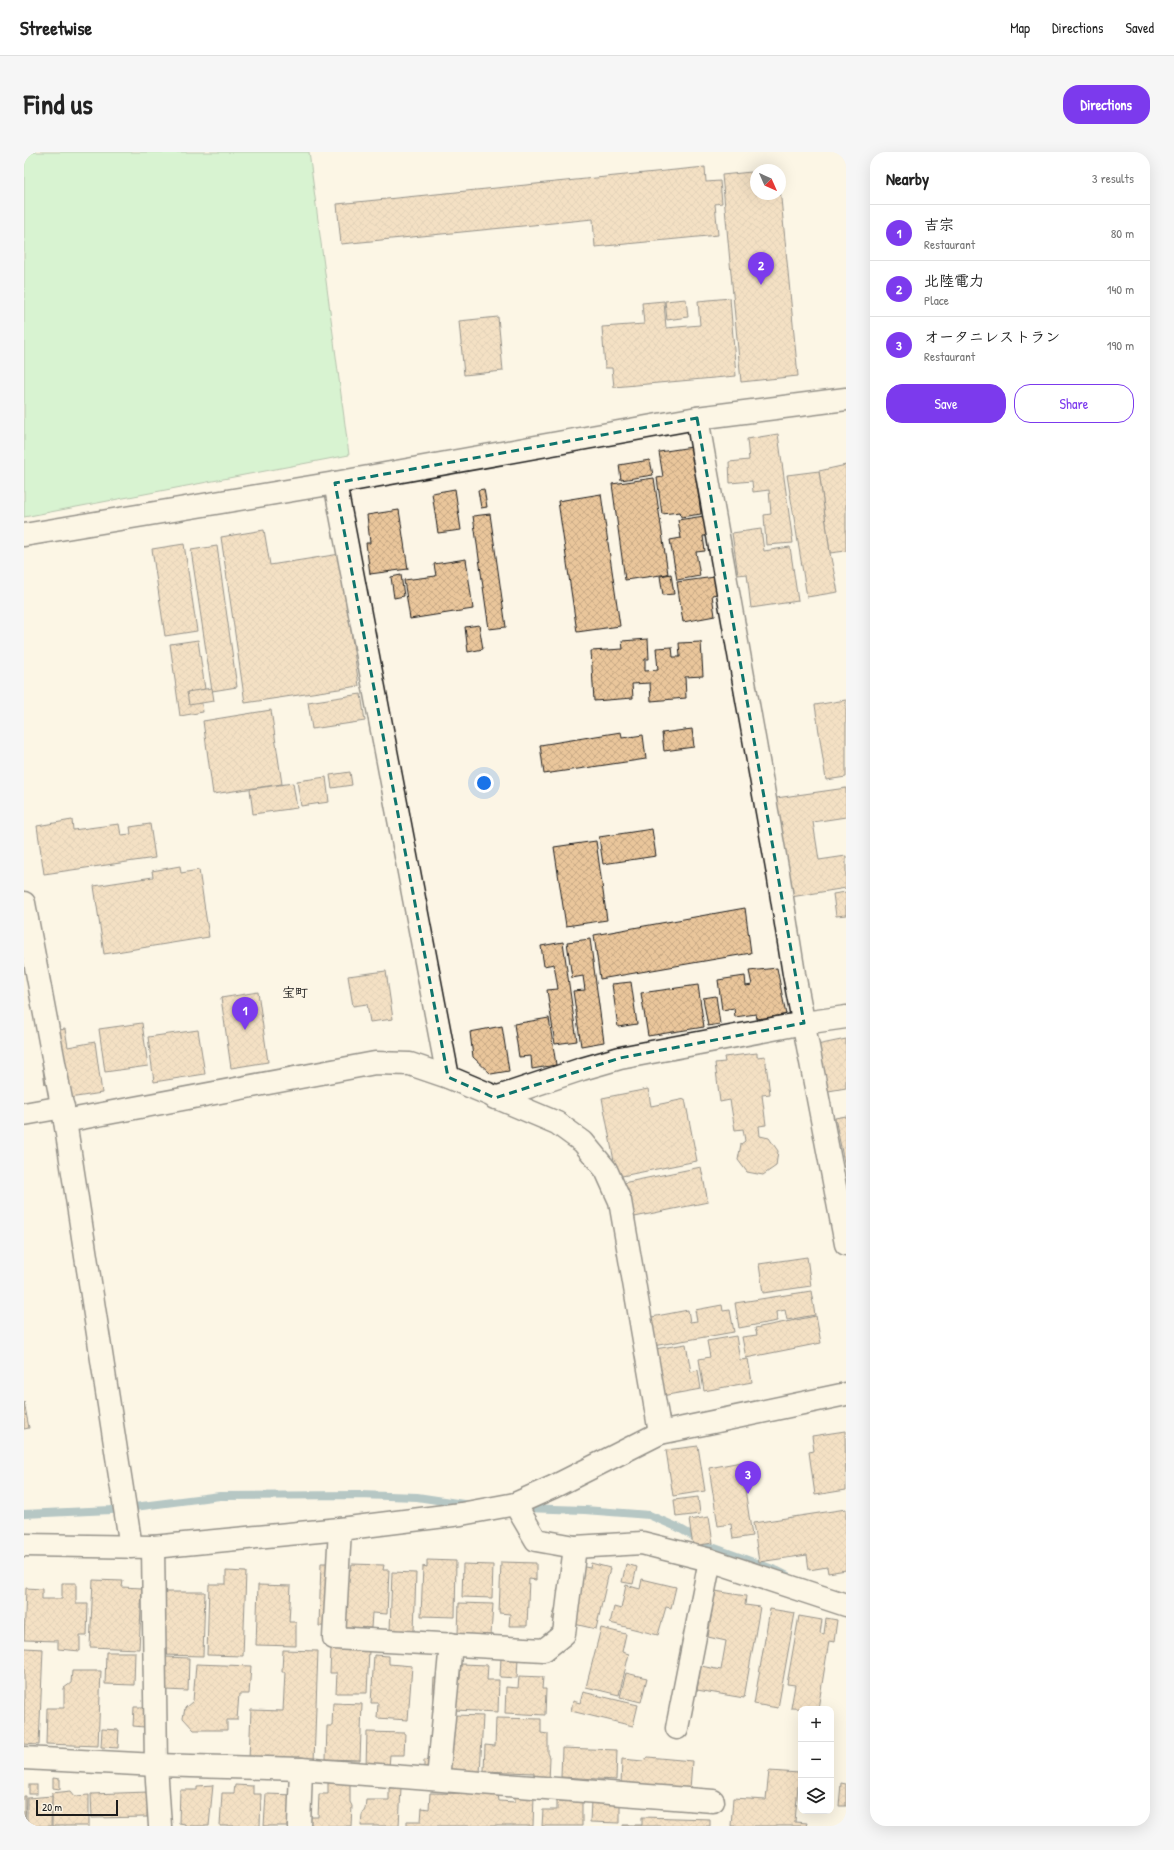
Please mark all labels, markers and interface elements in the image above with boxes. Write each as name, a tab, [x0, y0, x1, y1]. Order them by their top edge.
text: Streetwise	[20, 15, 92, 41]
text: Map	[1010, 18, 1030, 37]
text: Directions	[1052, 18, 1103, 37]
text: Saved	[1125, 18, 1154, 37]
text: Find us	[24, 85, 93, 123]
button: Directions	[1063, 85, 1150, 124]
north arrow	[750, 164, 786, 200]
text: Nearby	[886, 167, 929, 190]
text: 3 results	[1092, 169, 1134, 187]
text: 吉宗	[924, 214, 954, 235]
text: 1	[897, 224, 901, 242]
text: 80 m	[1111, 224, 1134, 242]
text: Restaurant	[924, 235, 975, 253]
pin: 2	[748, 252, 774, 285]
text: 北陸電力	[924, 270, 984, 291]
text: 2	[896, 280, 902, 298]
text: 140 m	[1107, 280, 1134, 298]
text: Place	[924, 291, 949, 309]
text: オータニレストラン	[924, 326, 1060, 347]
text: 3	[896, 336, 902, 354]
text: 190 m	[1107, 336, 1134, 354]
text: Restaurant	[924, 347, 975, 365]
button: Save	[886, 384, 1006, 423]
button: Share	[1014, 384, 1134, 423]
your location	[474, 773, 494, 793]
district label: 宝町	[282, 983, 308, 1001]
pin: 1	[232, 997, 258, 1030]
pin: 3	[735, 1461, 761, 1494]
map controls	[798, 1706, 834, 1814]
button: +	[798, 1706, 834, 1742]
button: −	[798, 1742, 834, 1778]
button: layers	[798, 1778, 834, 1814]
scale bar	[36, 1798, 118, 1817]
text: 20 m	[42, 1800, 62, 1814]

